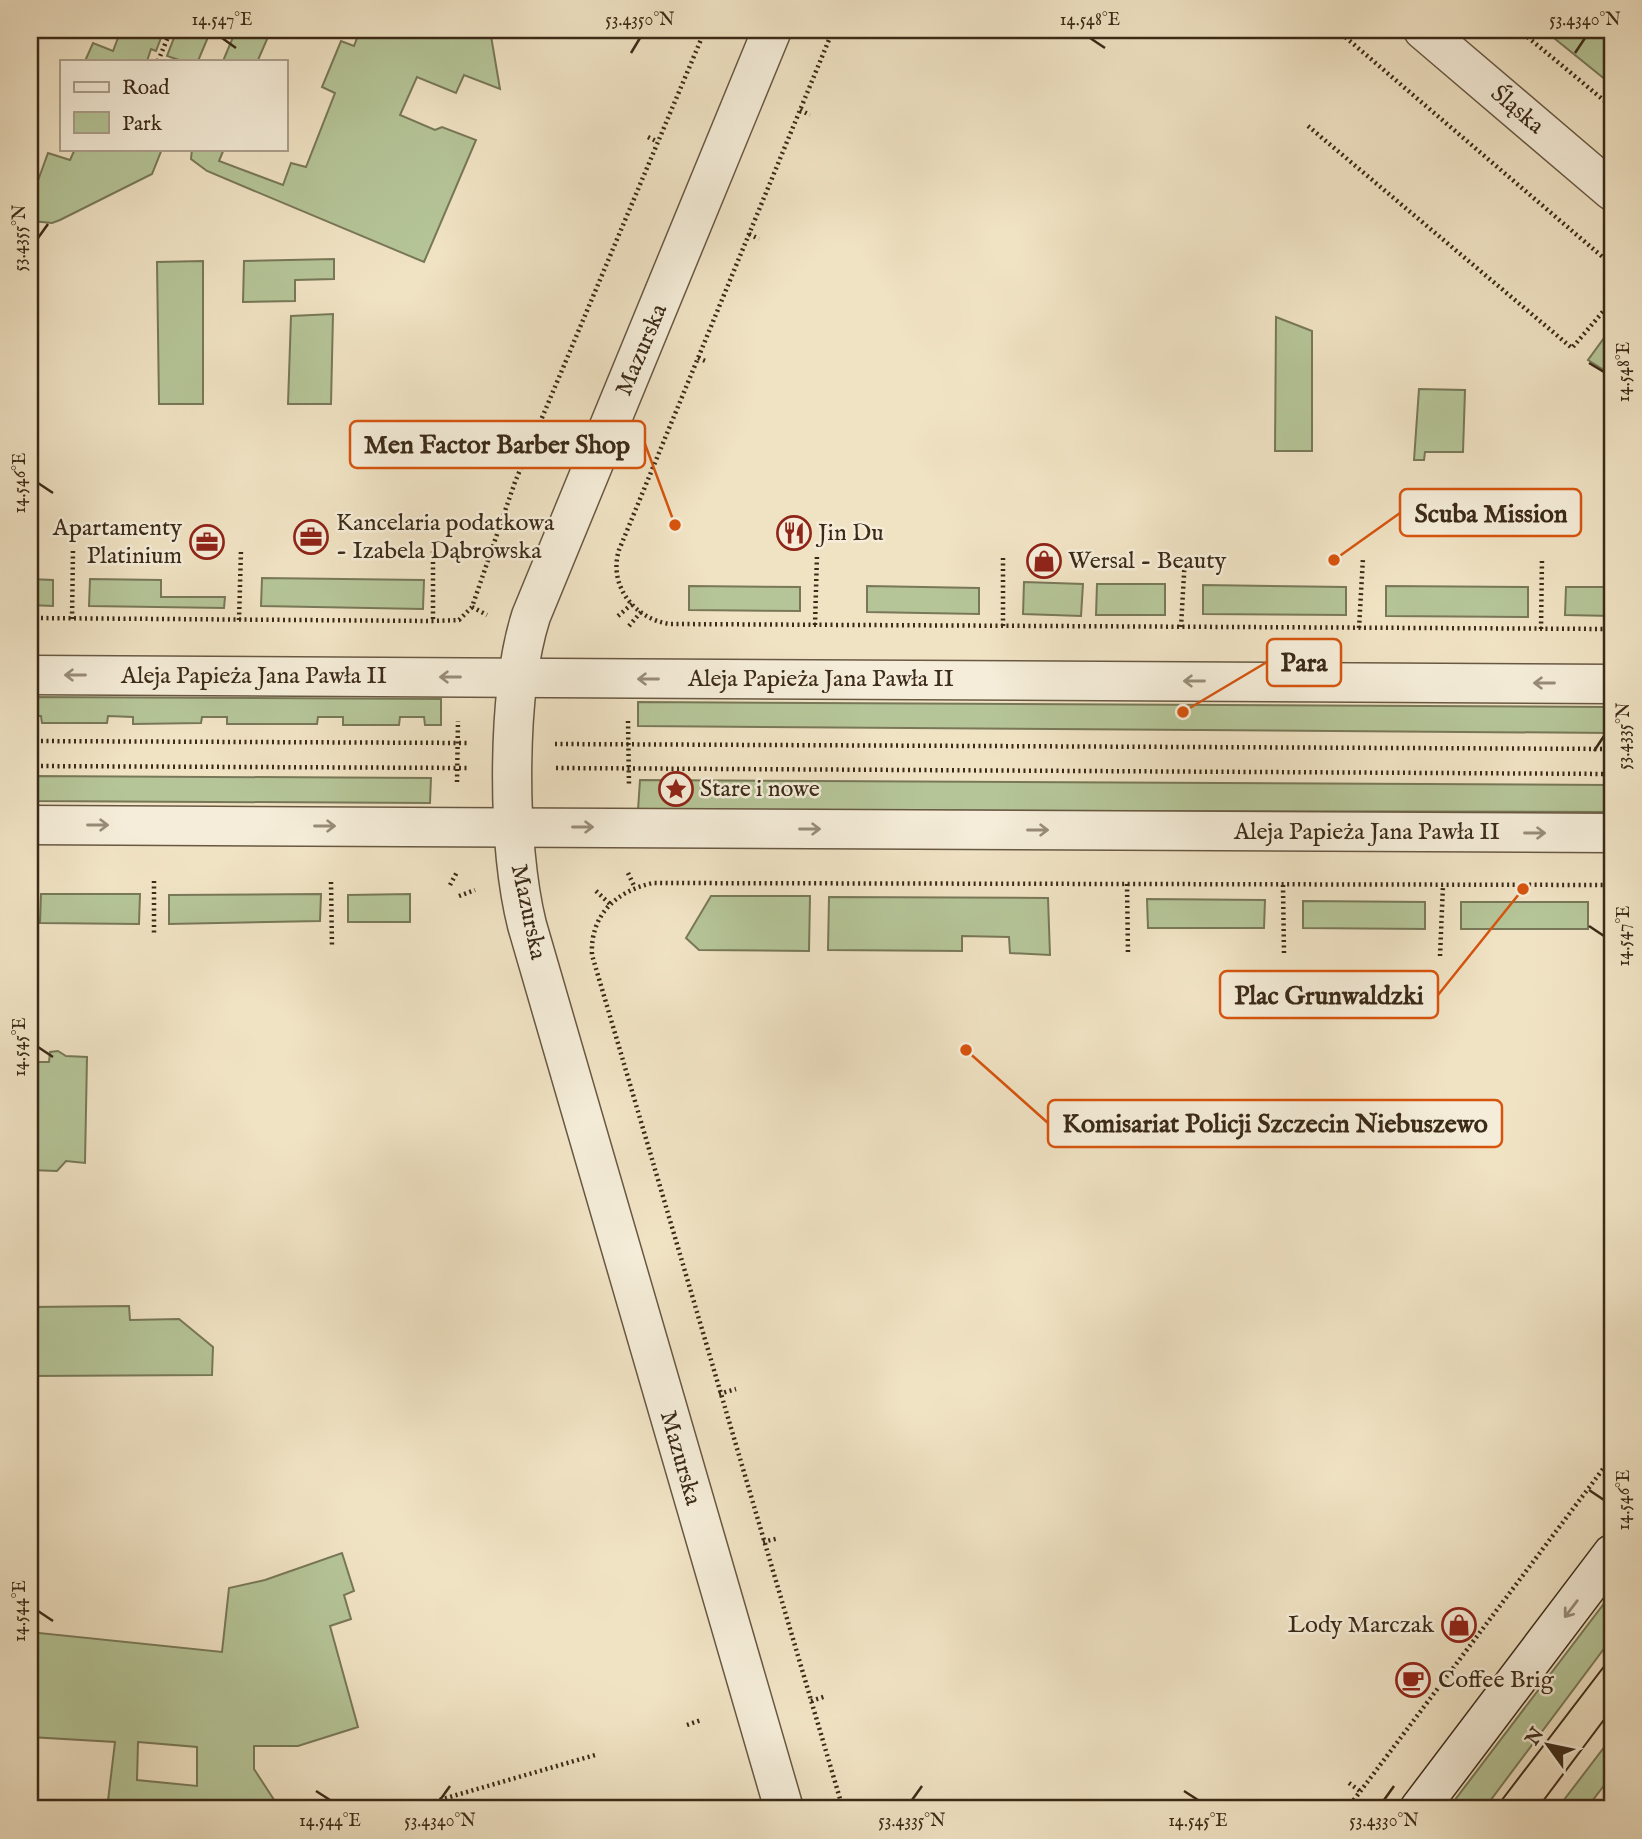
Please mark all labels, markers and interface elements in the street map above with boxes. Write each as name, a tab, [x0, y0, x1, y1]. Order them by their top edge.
text: 14.547°E	[191, 9, 253, 32]
text: 53.4350°N	[605, 9, 675, 32]
text: 14.548°E	[1060, 9, 1120, 32]
text: 53.4340°N	[1549, 9, 1621, 32]
legend	[60, 60, 287, 150]
text: Road	[122, 75, 170, 102]
street label: Śląska	[1484, 79, 1551, 142]
text: Park	[122, 111, 163, 138]
text: 53.4355°N	[9, 204, 32, 272]
street label: Mazurska	[609, 299, 675, 401]
text: 14.548°E	[1613, 342, 1636, 402]
callout: Men Factor Barber Shop	[350, 421, 645, 468]
text: Men Factor Barber Shop	[364, 429, 630, 462]
text: 14.546°E	[9, 453, 32, 513]
callout: Scuba Mission	[1400, 489, 1581, 536]
text: Scuba Mission	[1414, 498, 1568, 531]
place label: Kancelaria podatkowa - Izabela Dąbrowska	[336, 508, 555, 567]
place label: Apartamenty Platinium	[52, 513, 182, 572]
restaurant icon: Jin Du	[775, 514, 813, 552]
office icon: Kancelaria podatkowa - Izabela Dąbrowska	[292, 518, 330, 556]
place label: Jin Du	[815, 518, 884, 549]
office icon: Apartamenty Platinium	[188, 523, 226, 561]
shop icon: Wersal - Beauty	[1025, 542, 1063, 580]
place label: Wersal - Beauty	[1068, 546, 1226, 577]
callout: Para	[1267, 639, 1341, 686]
text: Para	[1281, 647, 1328, 680]
street label: Aleja Papieża Jana Pawła II	[120, 661, 387, 692]
street label: Aleja Papieża Jana Pawła II	[687, 664, 954, 695]
one-way arrow	[64, 668, 87, 682]
one-way arrow	[439, 670, 462, 684]
one-way arrow	[637, 672, 660, 685]
one-way arrow	[1183, 674, 1206, 688]
one-way arrow	[1533, 676, 1556, 690]
text: 53.4335°N	[1613, 702, 1636, 770]
place icon: Stare i nowe	[657, 770, 695, 808]
place label: Stare i nowe	[700, 774, 820, 805]
street label: Aleja Papieża Jana Pawła II	[1233, 817, 1500, 848]
one-way arrow	[86, 818, 109, 832]
one-way arrow	[314, 819, 337, 833]
one-way arrow	[571, 820, 594, 834]
one-way arrow	[799, 822, 822, 835]
one-way arrow	[1026, 823, 1049, 837]
one-way arrow	[1523, 826, 1546, 839]
street label: Mazurska	[503, 861, 553, 963]
text: 14.547°E	[1613, 905, 1636, 967]
callout: Plac Grunwaldzki	[1220, 971, 1438, 1018]
text: Plac Grunwaldzki	[1234, 980, 1424, 1013]
text: 14.545°E	[9, 1017, 32, 1077]
callout: Komisariat Policji Szczecin Niebuszewo	[1048, 1100, 1502, 1147]
text: Komisariat Policji Szczecin Niebuszewo	[1062, 1108, 1488, 1141]
street label: Mazurska	[652, 1407, 708, 1509]
text: 14.546°E	[1613, 1470, 1636, 1530]
text: 14.544°E	[9, 1580, 32, 1642]
one-way arrow	[1564, 1599, 1579, 1618]
shop icon: Lody Marczak	[1440, 1606, 1478, 1644]
place label: Lody Marczak	[1288, 1610, 1434, 1641]
cafe icon: Coffee Brig	[1394, 1661, 1432, 1699]
place label: Coffee Brig	[1438, 1665, 1555, 1696]
north arrow	[1512, 1710, 1582, 1780]
text: N	[1520, 1723, 1550, 1751]
text: 14.544°E	[299, 1810, 361, 1833]
text: 53.4340°N	[404, 1810, 476, 1833]
text: 53.4335°N	[878, 1810, 946, 1833]
text: 14.545°E	[1168, 1810, 1228, 1833]
text: 53.4330°N	[1349, 1810, 1419, 1833]

